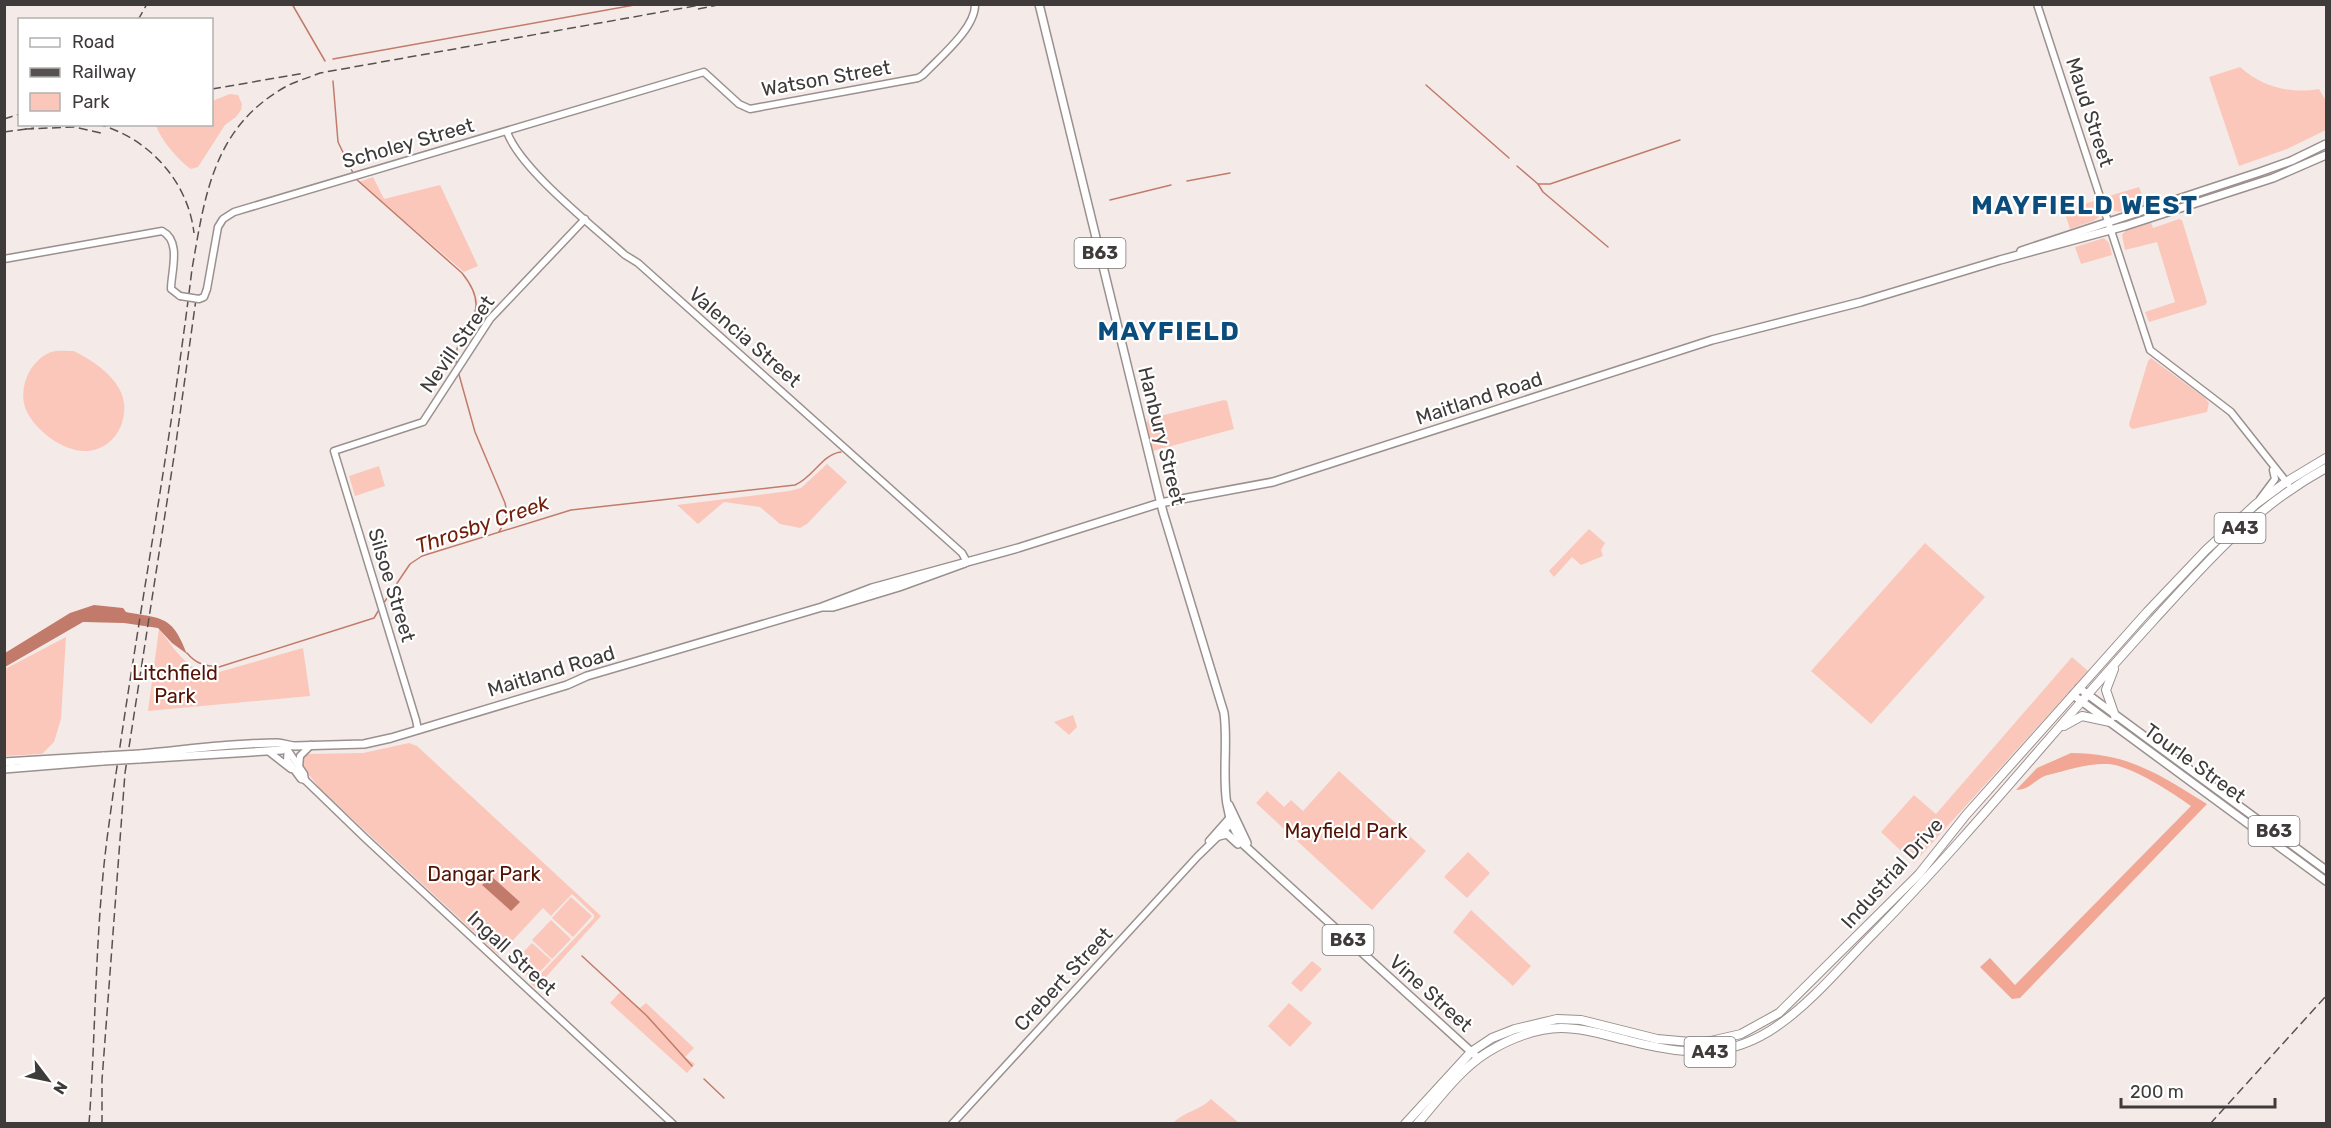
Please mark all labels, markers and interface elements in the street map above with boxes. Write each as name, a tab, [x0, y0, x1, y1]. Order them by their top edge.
legend	[18, 18, 213, 126]
text: Road	[72, 31, 115, 53]
street label: Maud Street	[2061, 54, 2119, 170]
street label: Watson Street	[759, 55, 893, 101]
text: Railway	[72, 61, 136, 83]
text: Park	[72, 91, 110, 113]
street label: Scholey Street	[339, 113, 477, 173]
district label: MAYFIELD WEST	[1971, 190, 2199, 221]
road number: B63	[1074, 238, 1126, 268]
street label: Valencia Street	[684, 282, 806, 392]
street label: Nevill Street	[415, 291, 499, 397]
district label: MAYFIELD	[1097, 316, 1241, 347]
street label: Hanbury Street	[1133, 364, 1191, 508]
street label: Maitland Road	[1413, 366, 1545, 430]
water label: Throsby Creek	[412, 489, 553, 559]
road number: A43	[2214, 513, 2266, 543]
street label: Silsoe Street	[363, 525, 421, 645]
street label: Maitland Road	[484, 640, 618, 702]
park label: Litchfield Park	[132, 661, 218, 708]
street label: Tourle Street	[2140, 718, 2251, 808]
street label: Industrial Drive	[1836, 813, 1948, 933]
road number: B63	[2248, 816, 2300, 846]
park label: Mayfield Park	[1284, 819, 1408, 843]
park label: Dangar Park	[427, 862, 541, 886]
street label: Ingall Street	[462, 906, 562, 1000]
street label: Crebert Street	[1009, 922, 1117, 1036]
road number: B63	[1322, 925, 1374, 955]
street label: Vine Street	[1384, 949, 1478, 1037]
road number: A43	[1684, 1037, 1736, 1067]
north arrow	[18, 1050, 78, 1110]
scale bar	[2121, 1071, 2276, 1109]
text: N	[49, 1078, 71, 1098]
text: 200 m	[2130, 1081, 2184, 1103]

